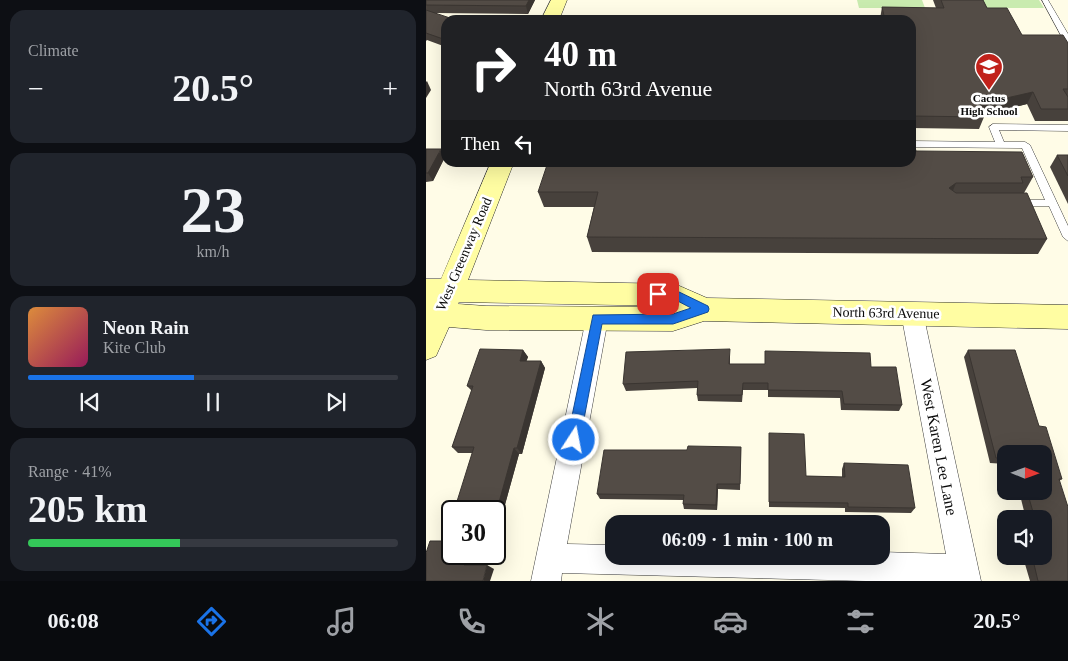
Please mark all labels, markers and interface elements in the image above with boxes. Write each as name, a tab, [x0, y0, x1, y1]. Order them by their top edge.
icon: right	[461, 35, 526, 100]
text: 40 m	[544, 35, 617, 74]
text: Climate	[28, 42, 79, 59]
school or university icon: Cactus High School	[974, 52, 1004, 91]
text: 20.5°	[172, 67, 254, 109]
text: −	[28, 73, 44, 104]
text: +	[382, 73, 398, 104]
text: North 63rd Avenue	[544, 76, 712, 101]
place label: Cactus High School	[960, 92, 1018, 117]
icon: left	[510, 130, 538, 158]
text: Then	[461, 133, 500, 154]
text: 23	[181, 174, 246, 246]
street label: West Greenway Road	[433, 195, 495, 313]
text: km/h	[197, 243, 229, 260]
pin	[637, 273, 679, 315]
icon: arrive	[644, 280, 672, 308]
street label: North 63rd Avenue	[832, 305, 940, 321]
text: Neon Rain	[103, 317, 189, 338]
text: Kite Club	[103, 339, 166, 356]
street label: West Karen Lee Lane	[917, 377, 961, 517]
icon: previous	[76, 388, 104, 416]
icon: pause	[199, 388, 227, 416]
icon: next	[322, 388, 350, 416]
position arrow	[547, 413, 599, 465]
north arrow	[997, 445, 1052, 500]
map controls	[997, 445, 1052, 565]
text: Range · 41%	[28, 463, 112, 480]
text: 205 km	[28, 488, 147, 530]
speed limit sign: 30	[441, 500, 506, 565]
button: sound	[997, 510, 1052, 565]
text: 06:09 · 1 min · 100 m	[662, 529, 833, 550]
icon: directions	[194, 604, 229, 639]
icon: music	[324, 604, 359, 639]
icon: phone	[454, 604, 489, 639]
icon: climate	[583, 604, 618, 639]
icon: car	[713, 604, 748, 639]
icon: filters	[843, 604, 878, 639]
text: 06:08	[47, 608, 99, 633]
text: 20.5°	[973, 608, 1020, 633]

